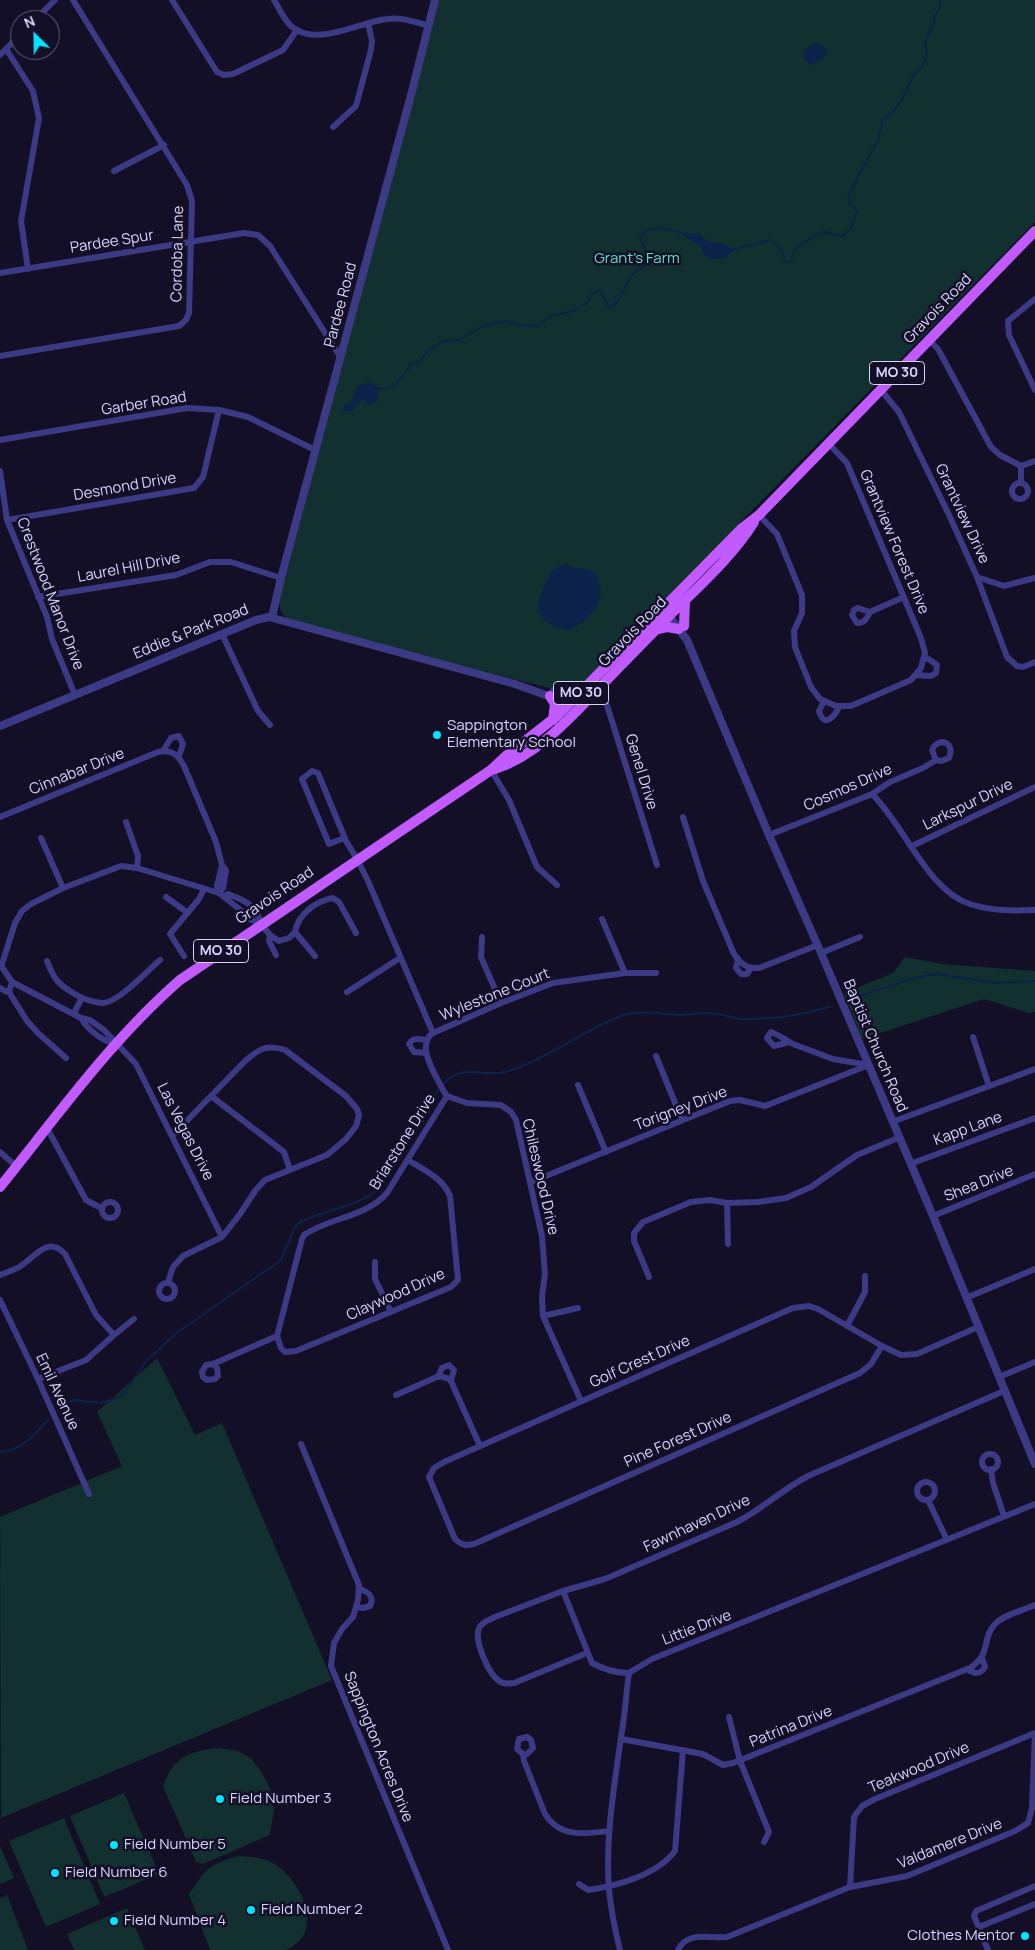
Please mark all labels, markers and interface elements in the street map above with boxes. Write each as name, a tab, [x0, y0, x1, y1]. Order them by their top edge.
north arrow	[10, 10, 60, 60]
text: N	[21, 11, 38, 32]
street label: Cordoba Lane	[168, 206, 188, 302]
street label: Pardee Spur	[69, 227, 155, 257]
park label: Grant's Farm	[594, 250, 680, 268]
street label: Pardee Road	[321, 261, 361, 349]
street label: Gravois Road	[900, 270, 976, 348]
road number: MO 30	[870, 362, 924, 384]
street label: Garber Road	[100, 388, 188, 420]
street label: Grantview Drive	[931, 461, 993, 567]
street label: Grantview Forest Drive	[855, 467, 933, 617]
street label: Desmond Drive	[72, 469, 178, 505]
street label: Crestwood Manor Drive	[13, 515, 87, 673]
street label: Laurel Hill Drive	[76, 549, 182, 587]
street label: Gravois Road	[595, 593, 671, 671]
street label: Eddie & Park Road	[131, 601, 251, 663]
road number: MO 30	[554, 681, 608, 704]
place label: Sappington Elementary School	[447, 717, 576, 752]
marker: Sappington Elementary School	[431, 729, 443, 741]
street label: Genel Drive	[621, 732, 661, 812]
street label: Cinnabar Drive	[27, 745, 127, 799]
street label: Cosmos Drive	[801, 760, 895, 816]
street label: Larkspur Drive	[920, 775, 1016, 835]
street label: Gravois Road	[233, 863, 317, 929]
road number: MO 30	[194, 939, 248, 962]
street label: Wylestone Court	[437, 965, 553, 1025]
street label: Baptist Church Road	[839, 977, 911, 1115]
street label: Las Vegas Drive	[153, 1080, 217, 1184]
street label: Torigney Drive	[632, 1083, 730, 1135]
street label: Briarstone Drive	[366, 1091, 440, 1193]
street label: Kapp Lane	[931, 1108, 1005, 1150]
street label: Chileswood Drive	[518, 1117, 562, 1237]
street label: Shea Drive	[942, 1162, 1016, 1206]
street label: Claywood Drive	[344, 1265, 448, 1325]
street label: Golf Crest Drive	[587, 1332, 693, 1392]
street label: Emil Avenue	[31, 1351, 83, 1433]
street label: Pine Forest Drive	[622, 1408, 734, 1472]
street label: Fawnhaven Drive	[641, 1491, 753, 1557]
street label: Littie Drive	[660, 1607, 734, 1649]
street label: Sappington Acres Drive	[340, 1669, 416, 1825]
street label: Patrina Drive	[747, 1702, 835, 1752]
street label: Teakwood Drive	[866, 1739, 972, 1797]
place label: Field Number 3	[230, 1790, 331, 1808]
marker: Field Number 3	[214, 1793, 226, 1805]
street label: Valdamere Drive	[895, 1815, 1005, 1873]
place label: Field Number 5	[124, 1836, 226, 1854]
marker: Field Number 5	[108, 1839, 120, 1851]
place label: Field Number 6	[65, 1864, 167, 1882]
marker: Field Number 6	[49, 1867, 61, 1879]
place label: Field Number 2	[261, 1901, 363, 1919]
marker: Field Number 2	[245, 1904, 257, 1916]
place label: Field Number 4	[124, 1912, 226, 1930]
marker: Field Number 4	[108, 1915, 120, 1927]
place label: Clothes Mentor	[907, 1927, 1015, 1945]
marker: Clothes Mentor	[1019, 1930, 1031, 1942]

